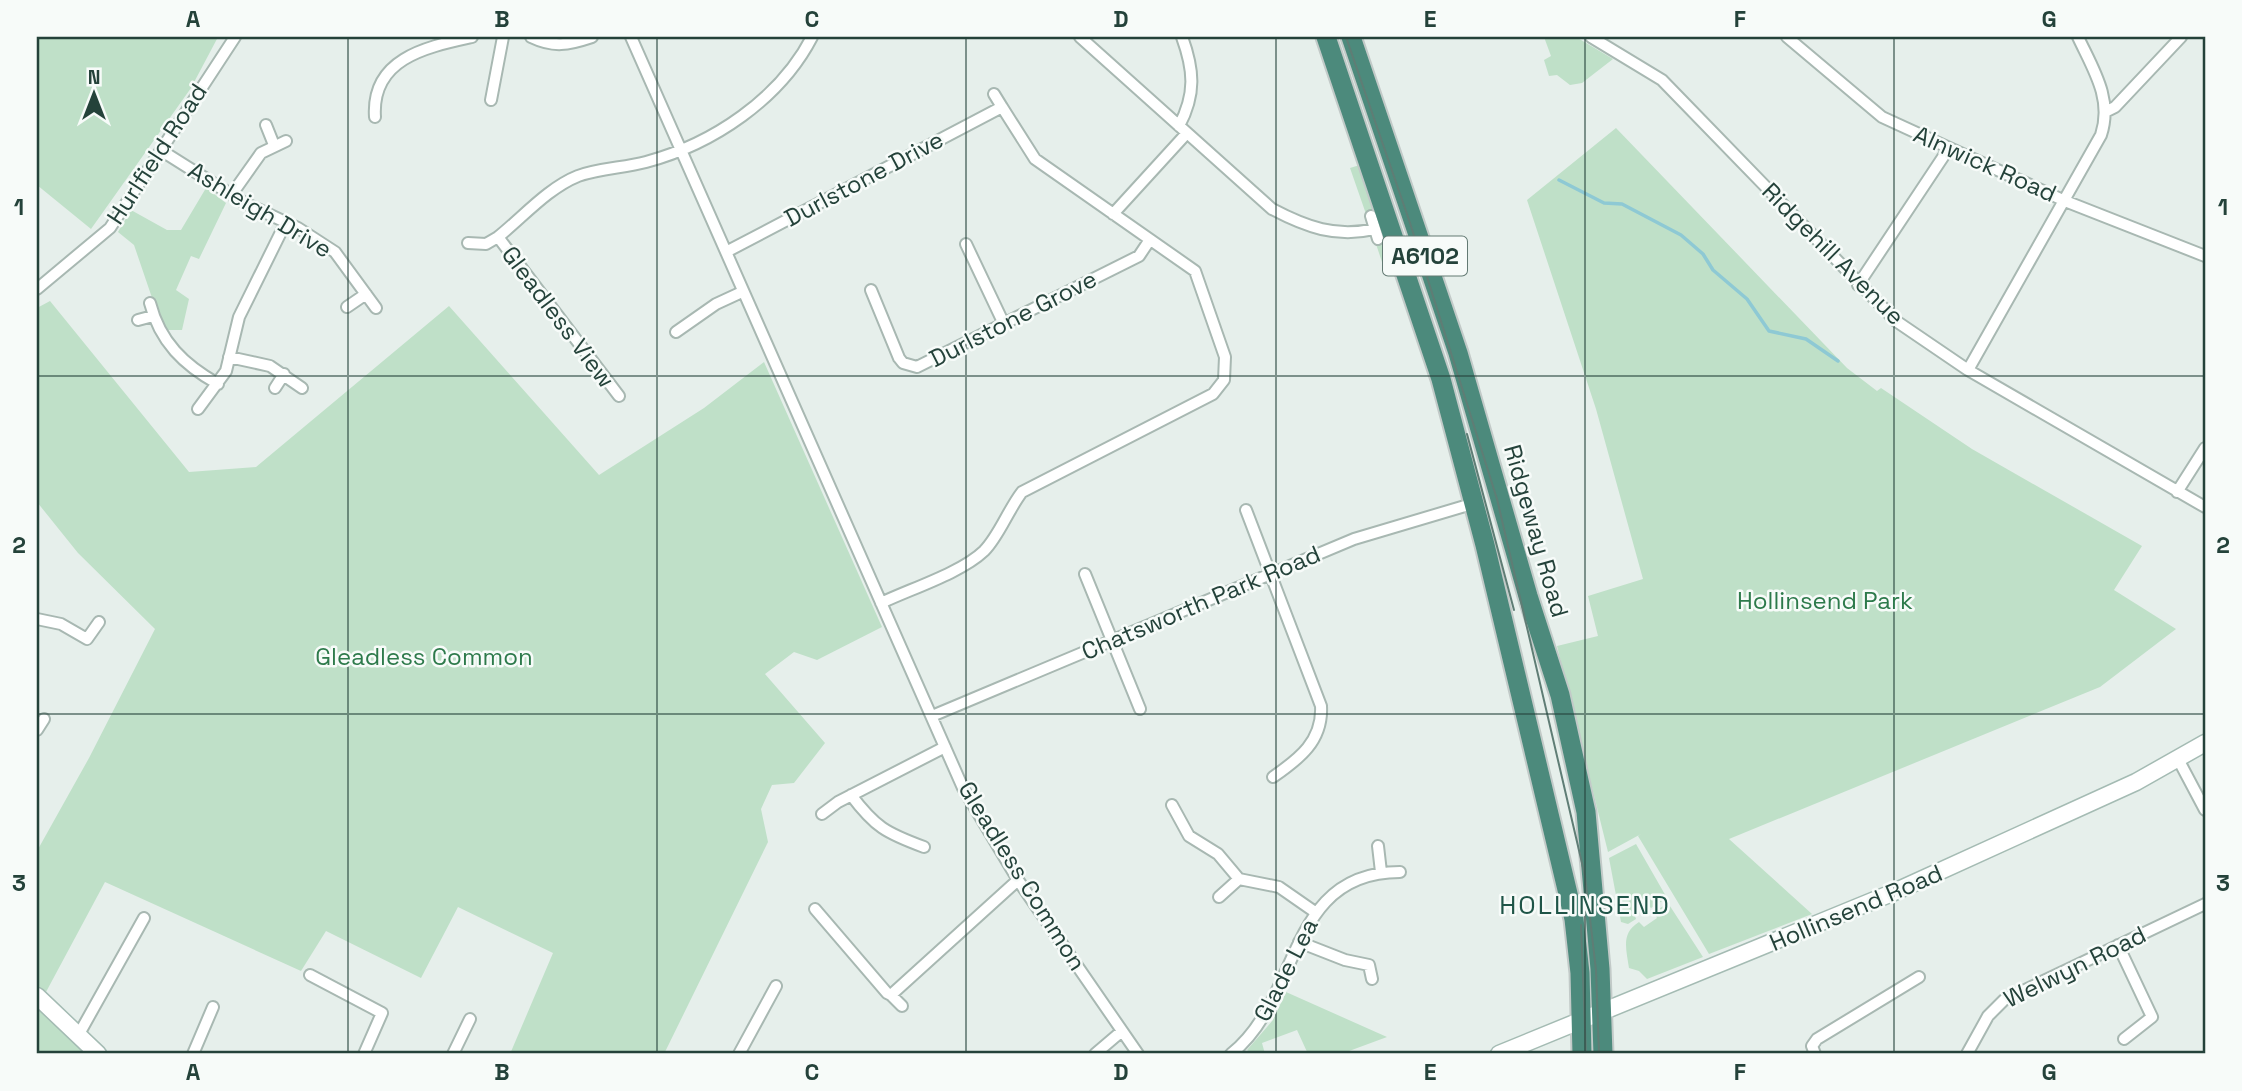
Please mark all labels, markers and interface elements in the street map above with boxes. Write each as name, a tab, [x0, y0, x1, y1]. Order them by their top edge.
text: A	[186, 4, 201, 34]
text: B	[494, 4, 510, 34]
text: C	[805, 4, 819, 34]
text: D	[1113, 4, 1129, 34]
text: E	[1424, 4, 1436, 34]
text: F	[1734, 4, 1746, 34]
text: G	[2041, 4, 2057, 34]
north arrow	[60, 60, 130, 130]
text: N	[88, 65, 100, 90]
street label: Hurlfield Road	[99, 77, 214, 230]
street label: Alnwick Road	[1909, 118, 2061, 209]
street label: Durlstone Drive	[779, 124, 949, 234]
street label: Ashleigh Drive	[183, 155, 338, 265]
street label: Ridgehill Avenue	[1756, 176, 1911, 331]
text: 1	[14, 192, 24, 222]
text: 1	[2218, 192, 2228, 222]
road number: A6102	[1383, 236, 1467, 276]
street label: Gleadless View	[495, 239, 622, 394]
street label: Durlstone Grove	[924, 263, 1102, 374]
street label: Ridgeway Road	[1497, 441, 1576, 621]
text: 2	[12, 530, 26, 560]
text: 2	[2216, 530, 2230, 560]
street label: Chatsworth Park Road	[1077, 538, 1325, 667]
park label: Hollinsend Park	[1737, 585, 1913, 616]
park label: Gleadless Common	[315, 641, 533, 672]
street label: Gleadless Common	[952, 775, 1093, 976]
street label: Hollinsend Road	[1765, 857, 1947, 958]
text: 3	[12, 868, 26, 898]
text: 3	[2216, 868, 2230, 898]
district label: HOLLINSEND	[1499, 888, 1671, 922]
street label: Glade Lea	[1246, 913, 1325, 1027]
street label: Welwyn Road	[1999, 919, 2151, 1014]
text: A	[186, 1057, 201, 1087]
text: B	[494, 1057, 510, 1087]
text: C	[805, 1057, 819, 1087]
text: D	[1113, 1057, 1129, 1087]
text: E	[1424, 1057, 1436, 1087]
text: F	[1734, 1057, 1746, 1087]
text: G	[2041, 1057, 2057, 1087]

